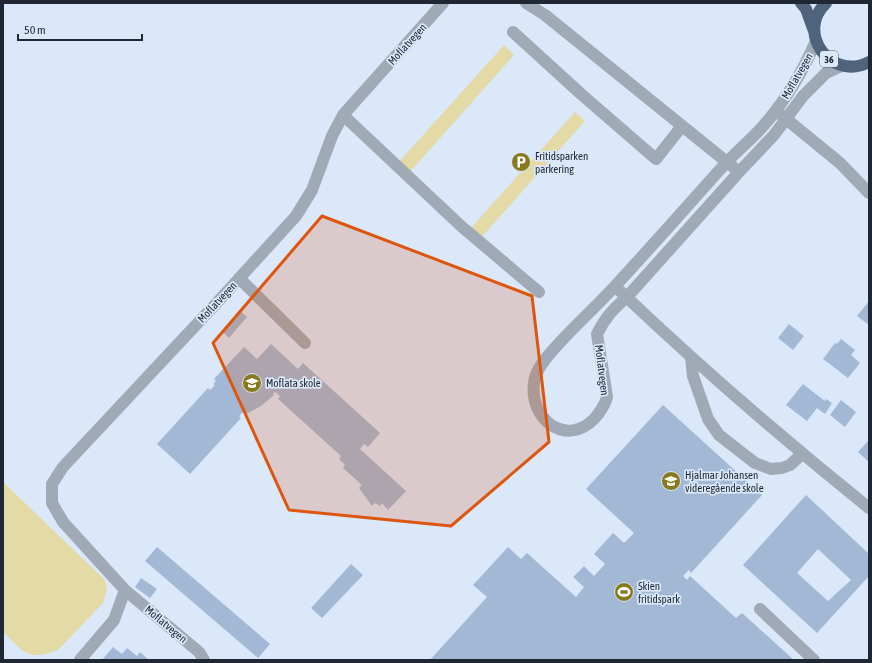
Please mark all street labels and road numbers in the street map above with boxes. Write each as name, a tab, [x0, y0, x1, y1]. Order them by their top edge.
street label: Moflatvegen	[385, 21, 429, 67]
street label: Moflatvegen	[779, 51, 815, 101]
road number: 36	[820, 51, 838, 67]
street label: Moflatvegen	[195, 279, 239, 325]
street label: Moflatvegen	[593, 344, 611, 396]
street label: Moflatvegen	[143, 603, 189, 645]

